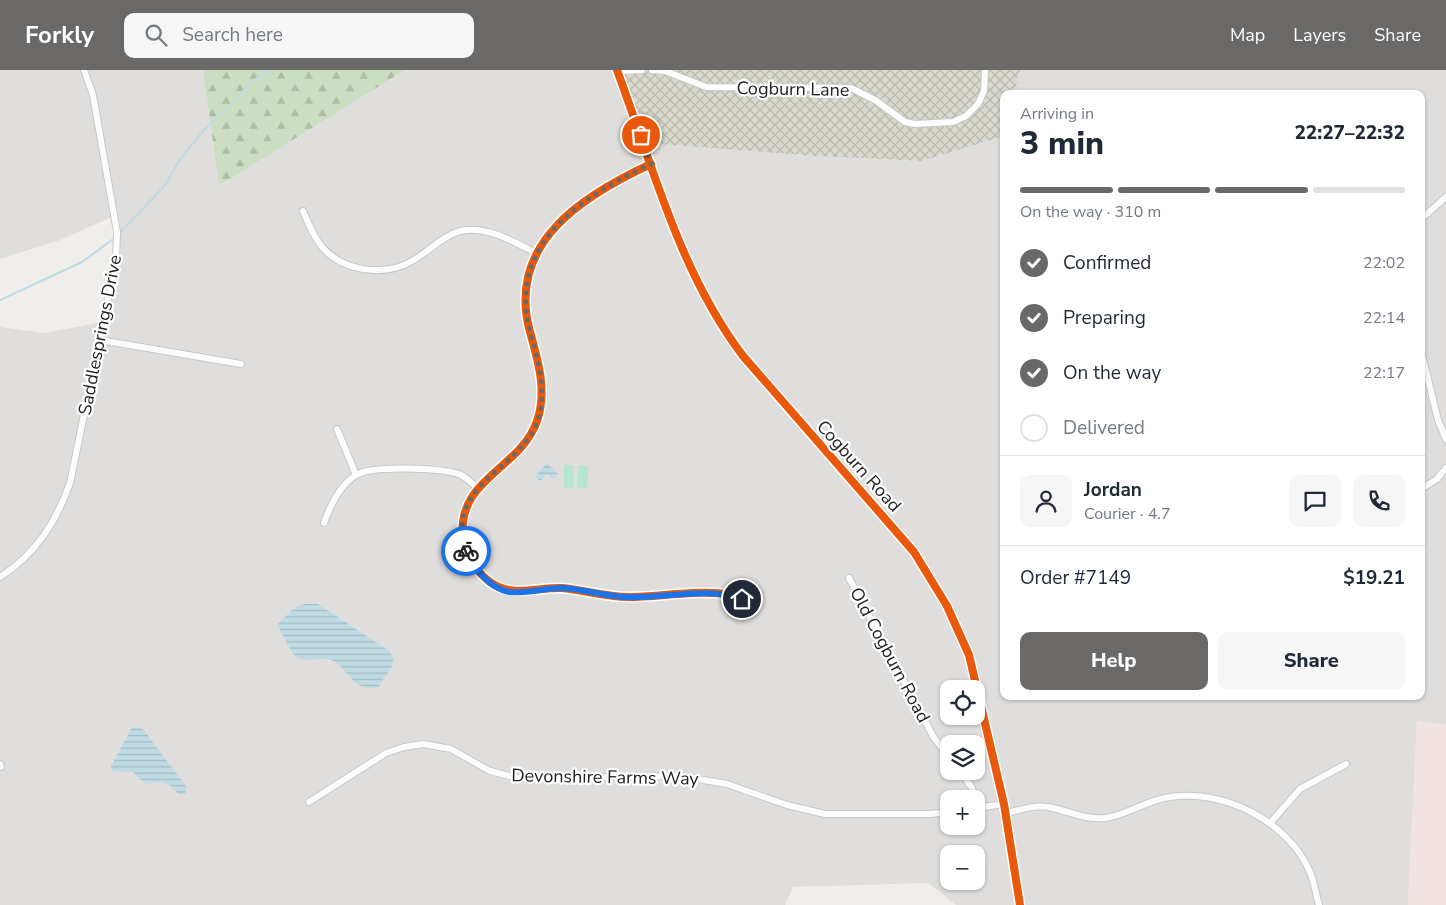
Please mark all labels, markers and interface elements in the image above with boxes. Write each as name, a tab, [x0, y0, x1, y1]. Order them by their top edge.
search box	[124, 13, 474, 58]
text: Forkly	[25, 19, 94, 51]
icon: search	[142, 21, 170, 49]
text: Search here	[182, 22, 283, 48]
text: Map	[1230, 23, 1265, 47]
text: Layers	[1293, 23, 1346, 47]
text: Share	[1374, 23, 1421, 47]
street label: Cogburn Lane	[736, 76, 850, 102]
text: Arriving in	[1020, 103, 1094, 125]
pin	[620, 114, 662, 156]
text: 22:27–22:32	[1294, 120, 1405, 146]
icon: bag	[627, 121, 655, 149]
text: 3 min	[1020, 122, 1104, 165]
text: On the way · 310 m	[1020, 201, 1161, 223]
icon: check	[1020, 249, 1048, 277]
text: Confirmed	[1063, 250, 1151, 276]
text: 22:02	[1363, 252, 1405, 274]
street label: Saddlesprings Drive	[73, 253, 127, 417]
icon: check	[1020, 304, 1048, 332]
text: Preparing	[1063, 305, 1146, 331]
text: 22:14	[1363, 307, 1405, 329]
icon: check	[1020, 359, 1048, 387]
text: On the way	[1063, 360, 1161, 386]
text: 22:17	[1363, 362, 1405, 384]
street label: Cogburn Road	[811, 415, 907, 517]
text: Delivered	[1063, 415, 1145, 441]
button: person	[1020, 475, 1072, 527]
button: chat	[1289, 475, 1341, 527]
button: phone	[1353, 475, 1405, 527]
text: Jordan	[1084, 477, 1142, 503]
text: Courier · 4.7	[1084, 503, 1170, 525]
courier	[441, 526, 491, 576]
icon: bike	[452, 537, 480, 565]
text: Order #7149	[1020, 565, 1131, 591]
text: $19.21	[1343, 565, 1405, 591]
pin	[721, 578, 763, 620]
street label: Old Cogburn Road	[844, 583, 936, 727]
icon: home	[728, 585, 756, 613]
button: Help	[1020, 632, 1208, 690]
button: Share	[1218, 632, 1405, 690]
map controls	[940, 680, 985, 890]
button: locate	[940, 680, 985, 725]
button: layers	[940, 735, 985, 780]
street label: Devonshire Farms Way	[511, 763, 700, 791]
button: +	[940, 790, 985, 835]
button: −	[940, 845, 985, 890]

